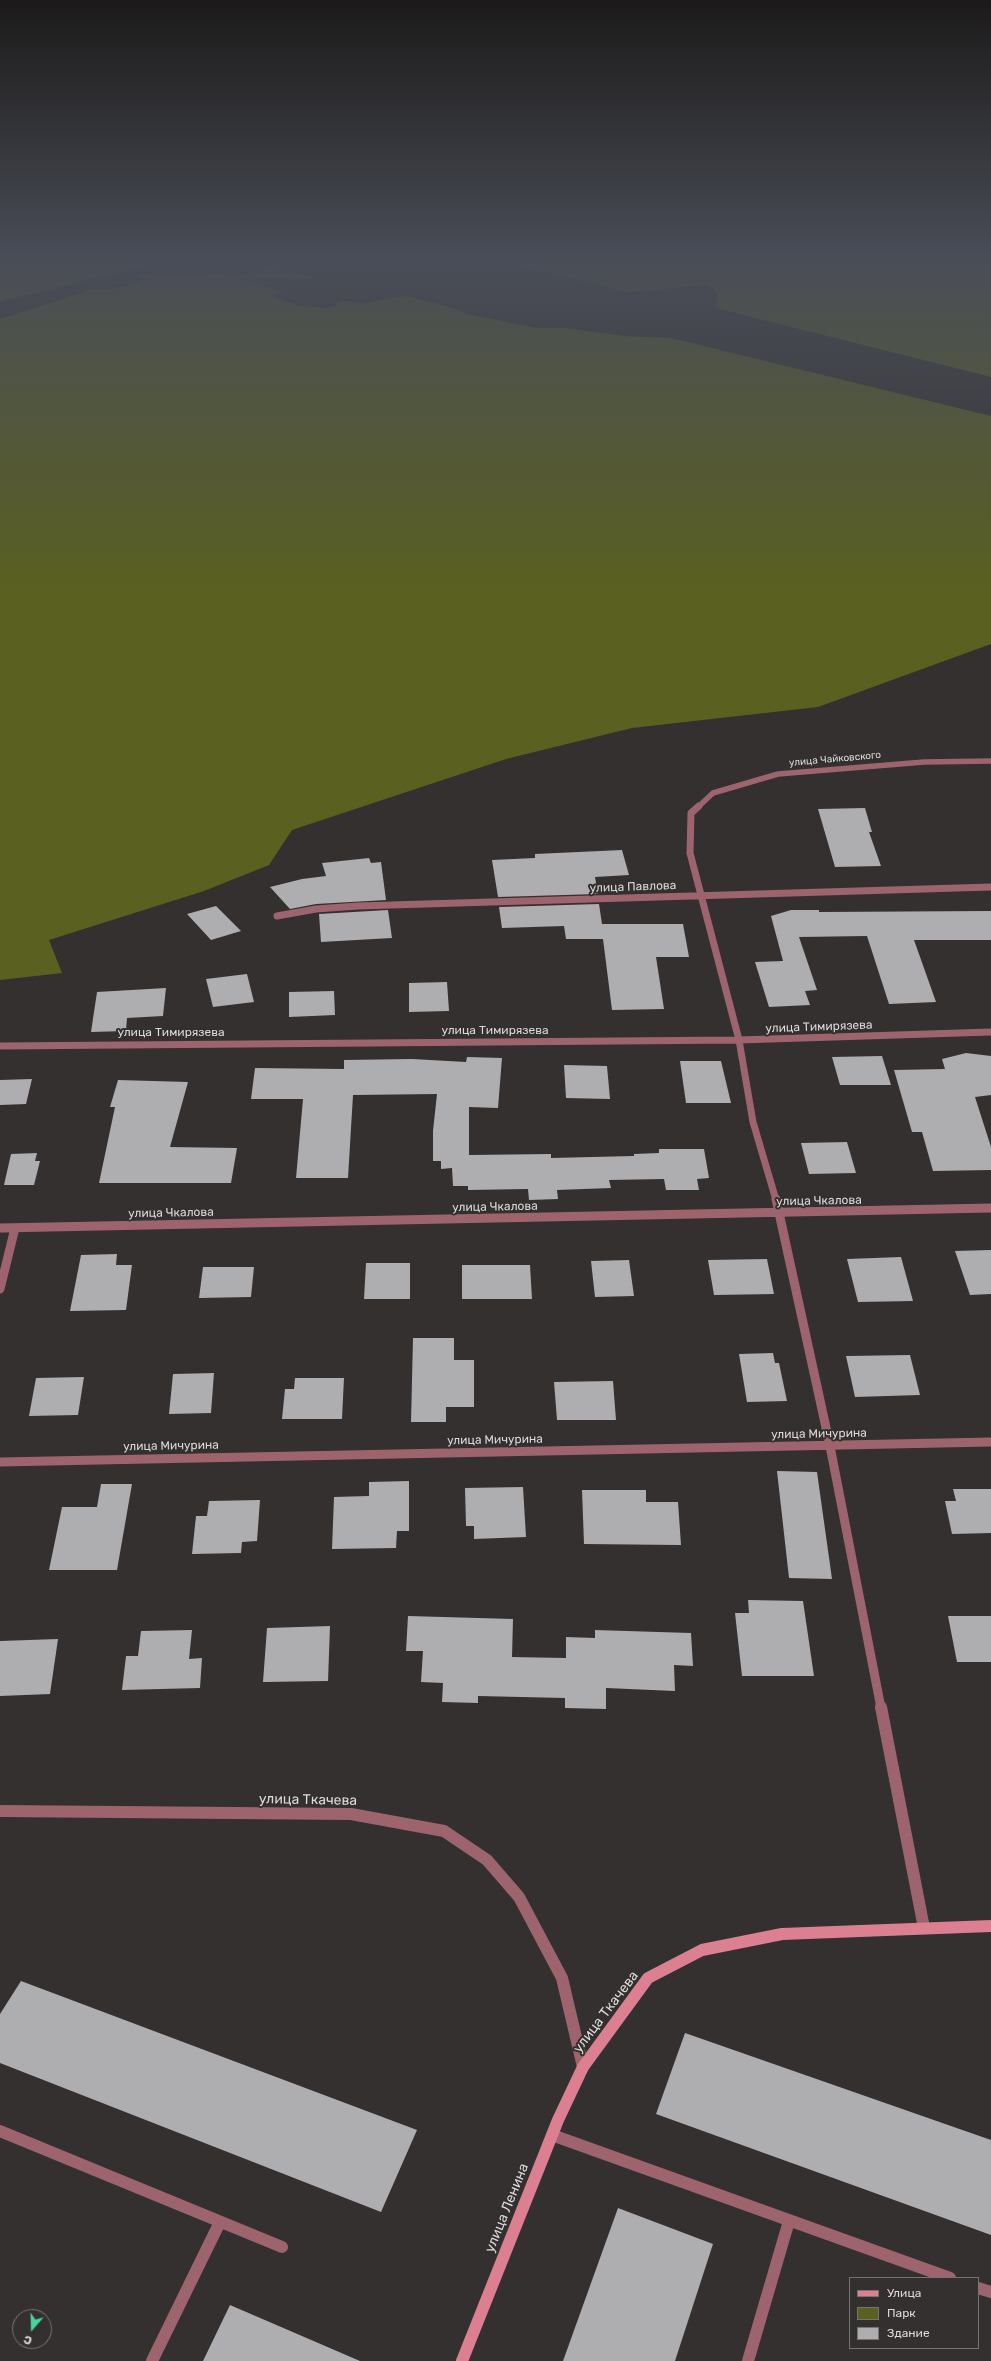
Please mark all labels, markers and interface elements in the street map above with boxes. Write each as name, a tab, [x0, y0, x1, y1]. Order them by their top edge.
street label: улица Чайковского	[789, 749, 881, 769]
street label: улица Павлова	[589, 878, 677, 896]
street label: улица Тимирязева	[765, 1018, 873, 1036]
street label: улица Тимирязева	[441, 1024, 549, 1038]
street label: улица Тимирязева	[117, 1026, 225, 1040]
street label: улица Чкалова	[776, 1193, 862, 1209]
street label: улица Чкалова	[452, 1199, 538, 1215]
street label: улица Чкалова	[128, 1205, 214, 1221]
street label: улица Мичурина	[771, 1426, 867, 1442]
street label: улица Мичурина	[447, 1432, 543, 1448]
street label: улица Мичурина	[123, 1438, 219, 1454]
street label: улица Ткачева	[259, 1791, 357, 1809]
street label: улица Ткачева	[570, 1968, 642, 2056]
street label: улица Ленина	[481, 2161, 533, 2255]
legend	[849, 2277, 979, 2349]
text: Улица	[887, 2286, 921, 2300]
text: Парк	[887, 2306, 916, 2320]
north arrow	[12, 2309, 52, 2349]
text: Здание	[887, 2326, 930, 2340]
text: С	[22, 2332, 34, 2347]

